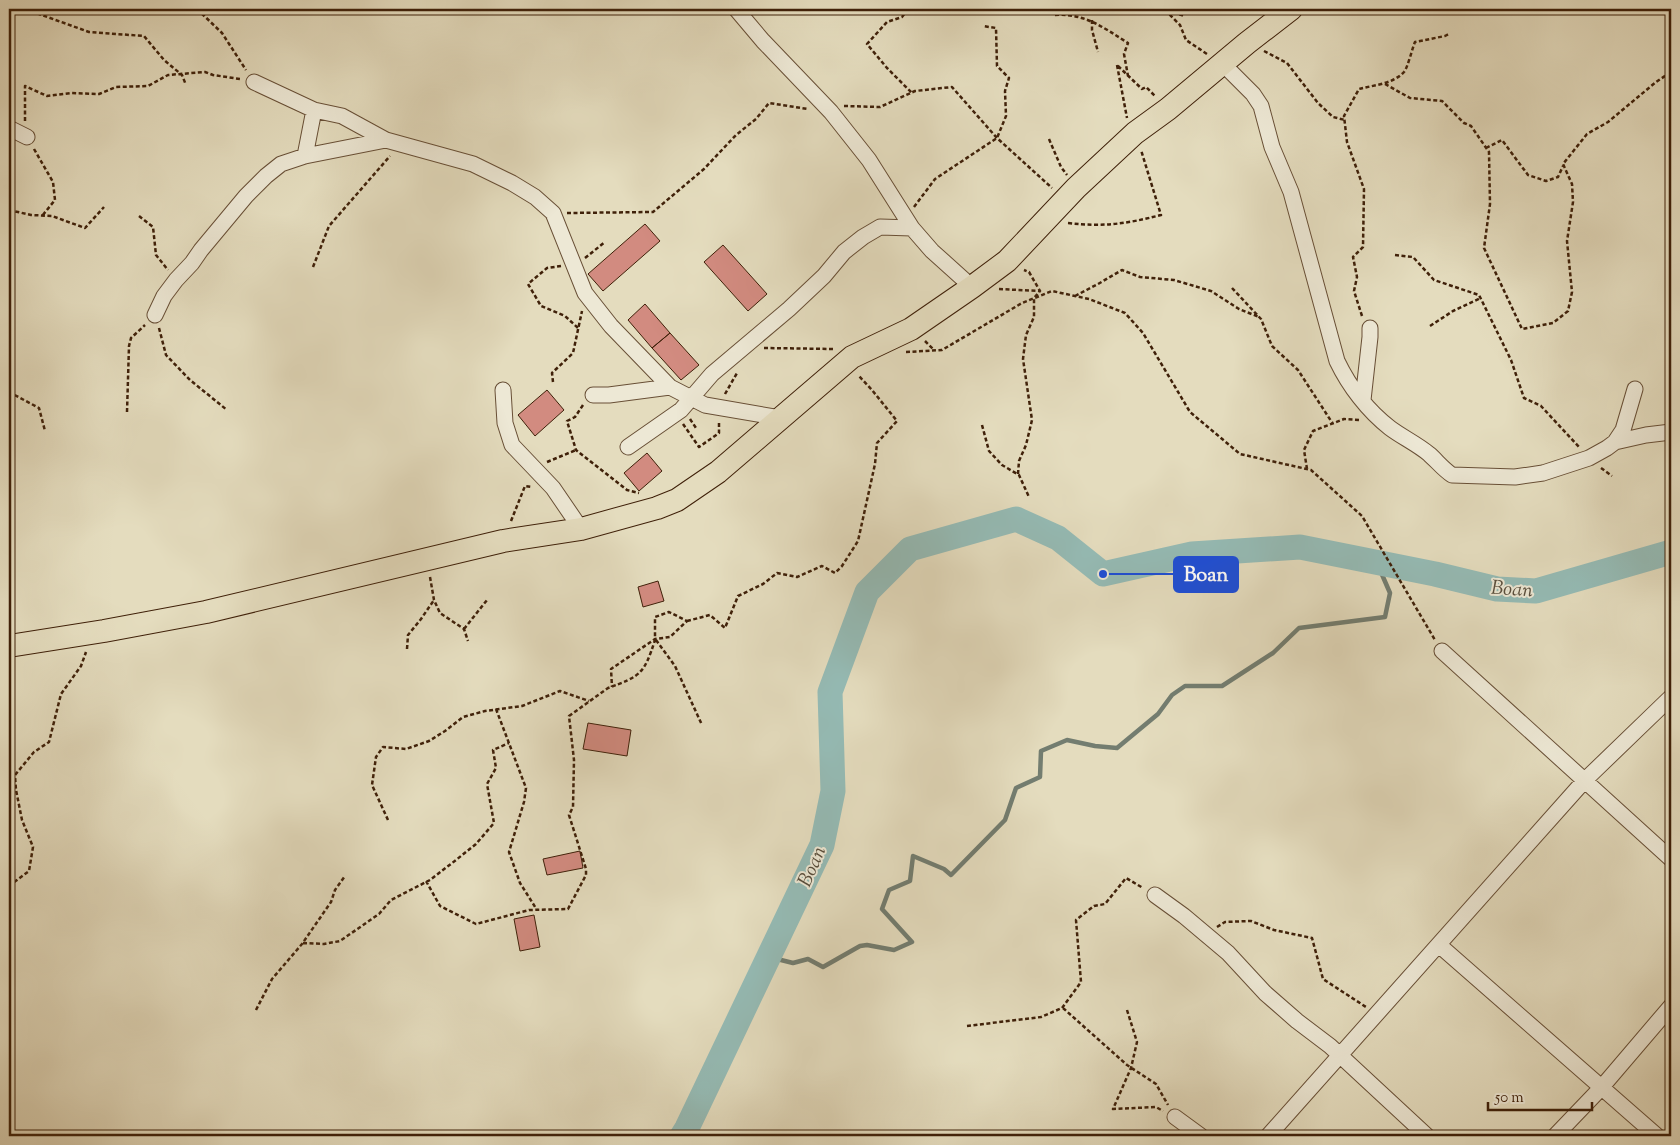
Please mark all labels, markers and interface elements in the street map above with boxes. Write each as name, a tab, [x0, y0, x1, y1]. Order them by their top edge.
callout: Boan	[1174, 557, 1238, 592]
text: Boan	[1184, 562, 1228, 591]
water label: Boan	[1490, 575, 1534, 606]
water label: Boan	[792, 842, 835, 892]
scale bar	[1488, 1080, 1591, 1112]
text: 50 m	[1494, 1088, 1524, 1109]

